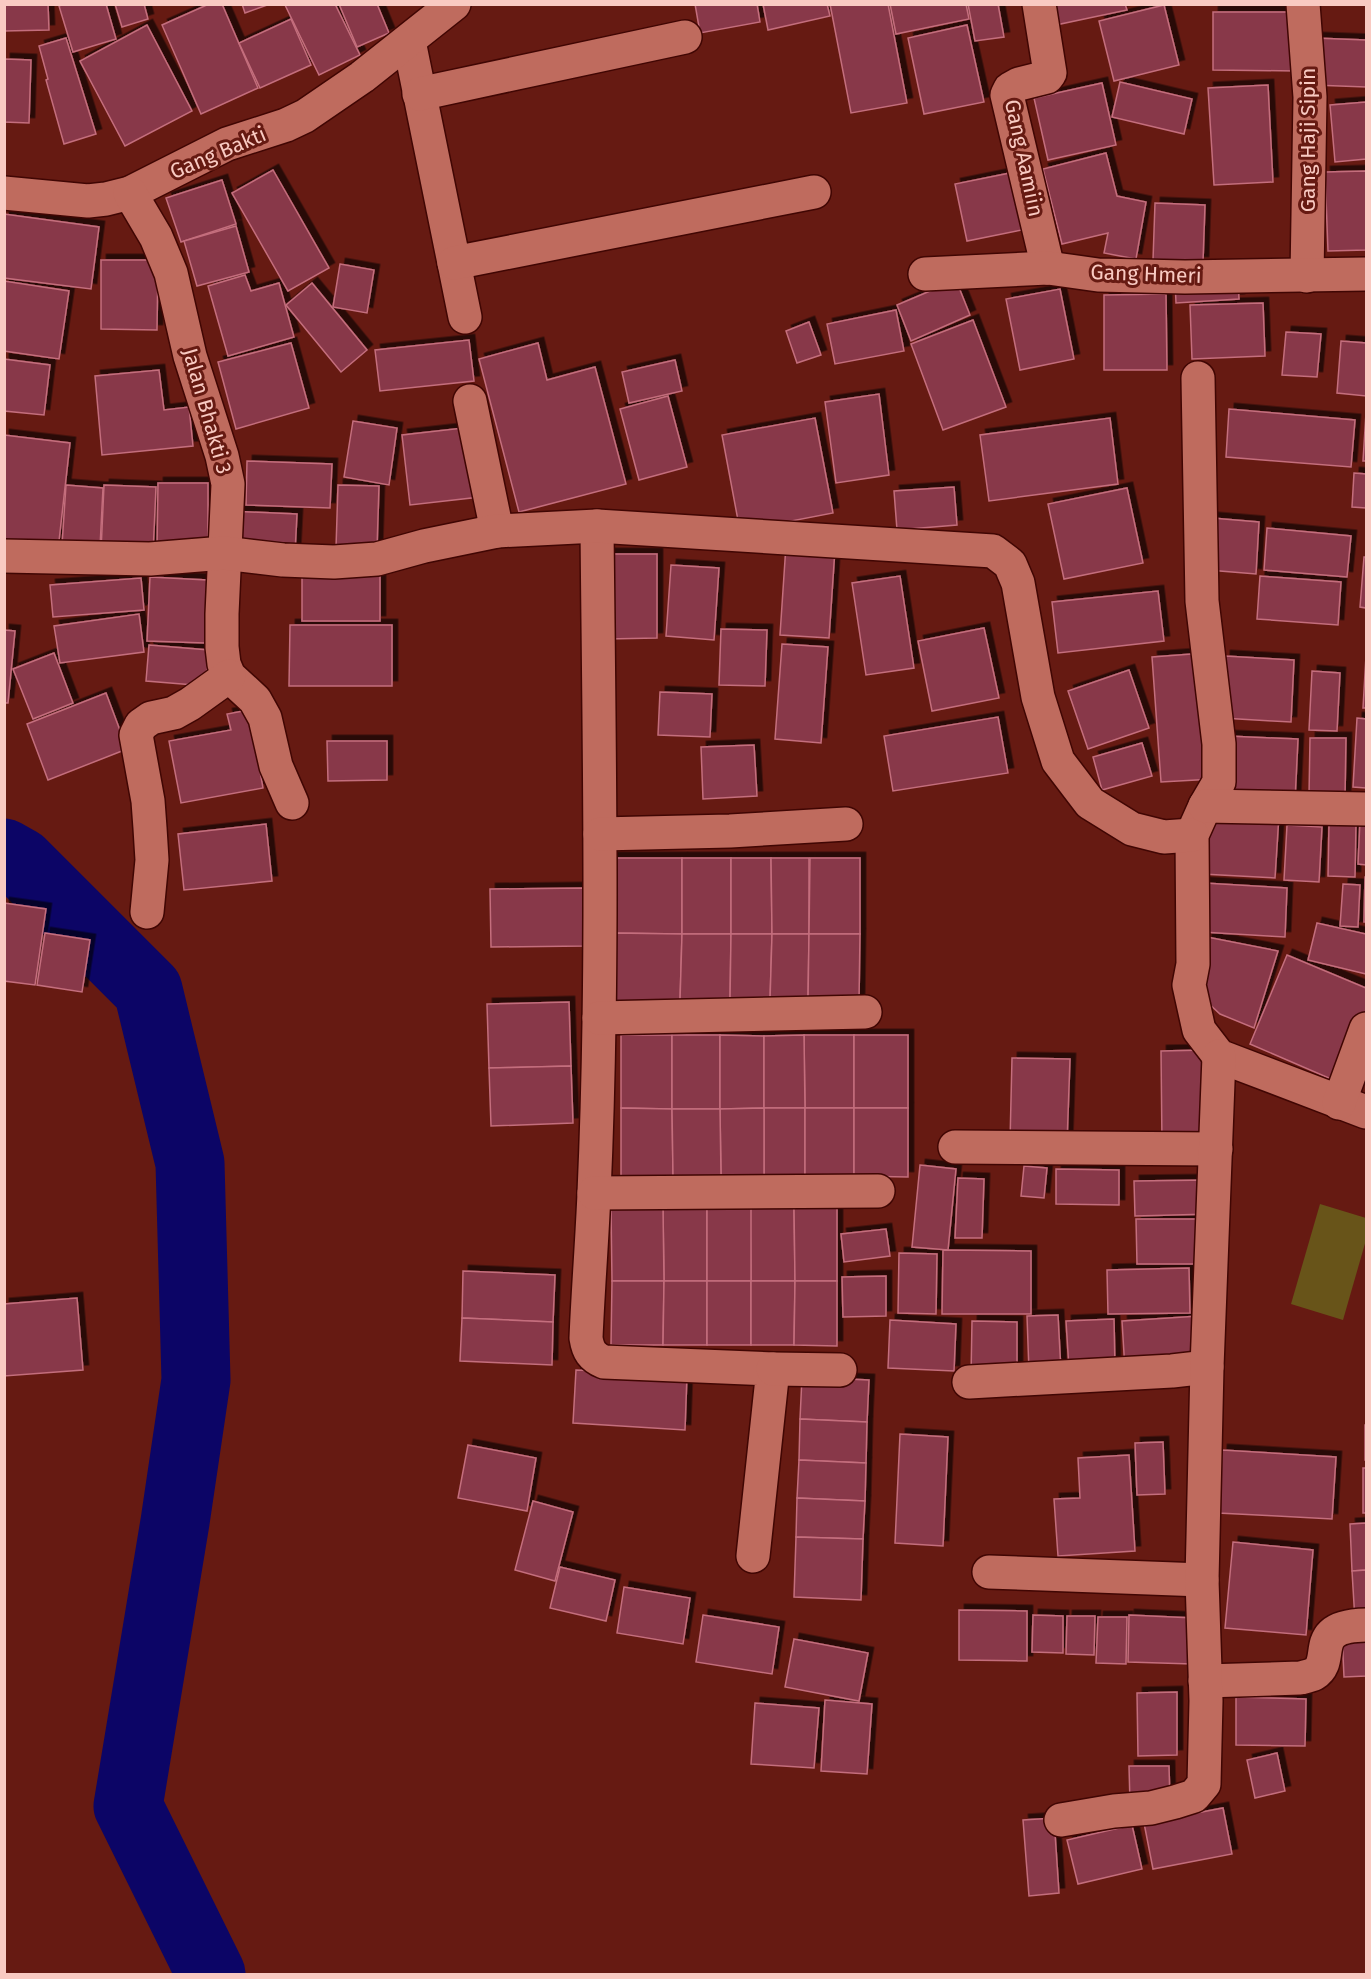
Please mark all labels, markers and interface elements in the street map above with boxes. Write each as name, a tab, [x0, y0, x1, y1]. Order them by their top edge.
street label: Gang Haji Sipin	[1295, 68, 1321, 212]
street label: Gang Aamiin	[999, 97, 1049, 219]
street label: Gang Bakti	[166, 121, 270, 185]
street label: Gang Hmeri	[1090, 259, 1202, 289]
street label: Jalan Bhakti 3	[177, 345, 237, 477]

